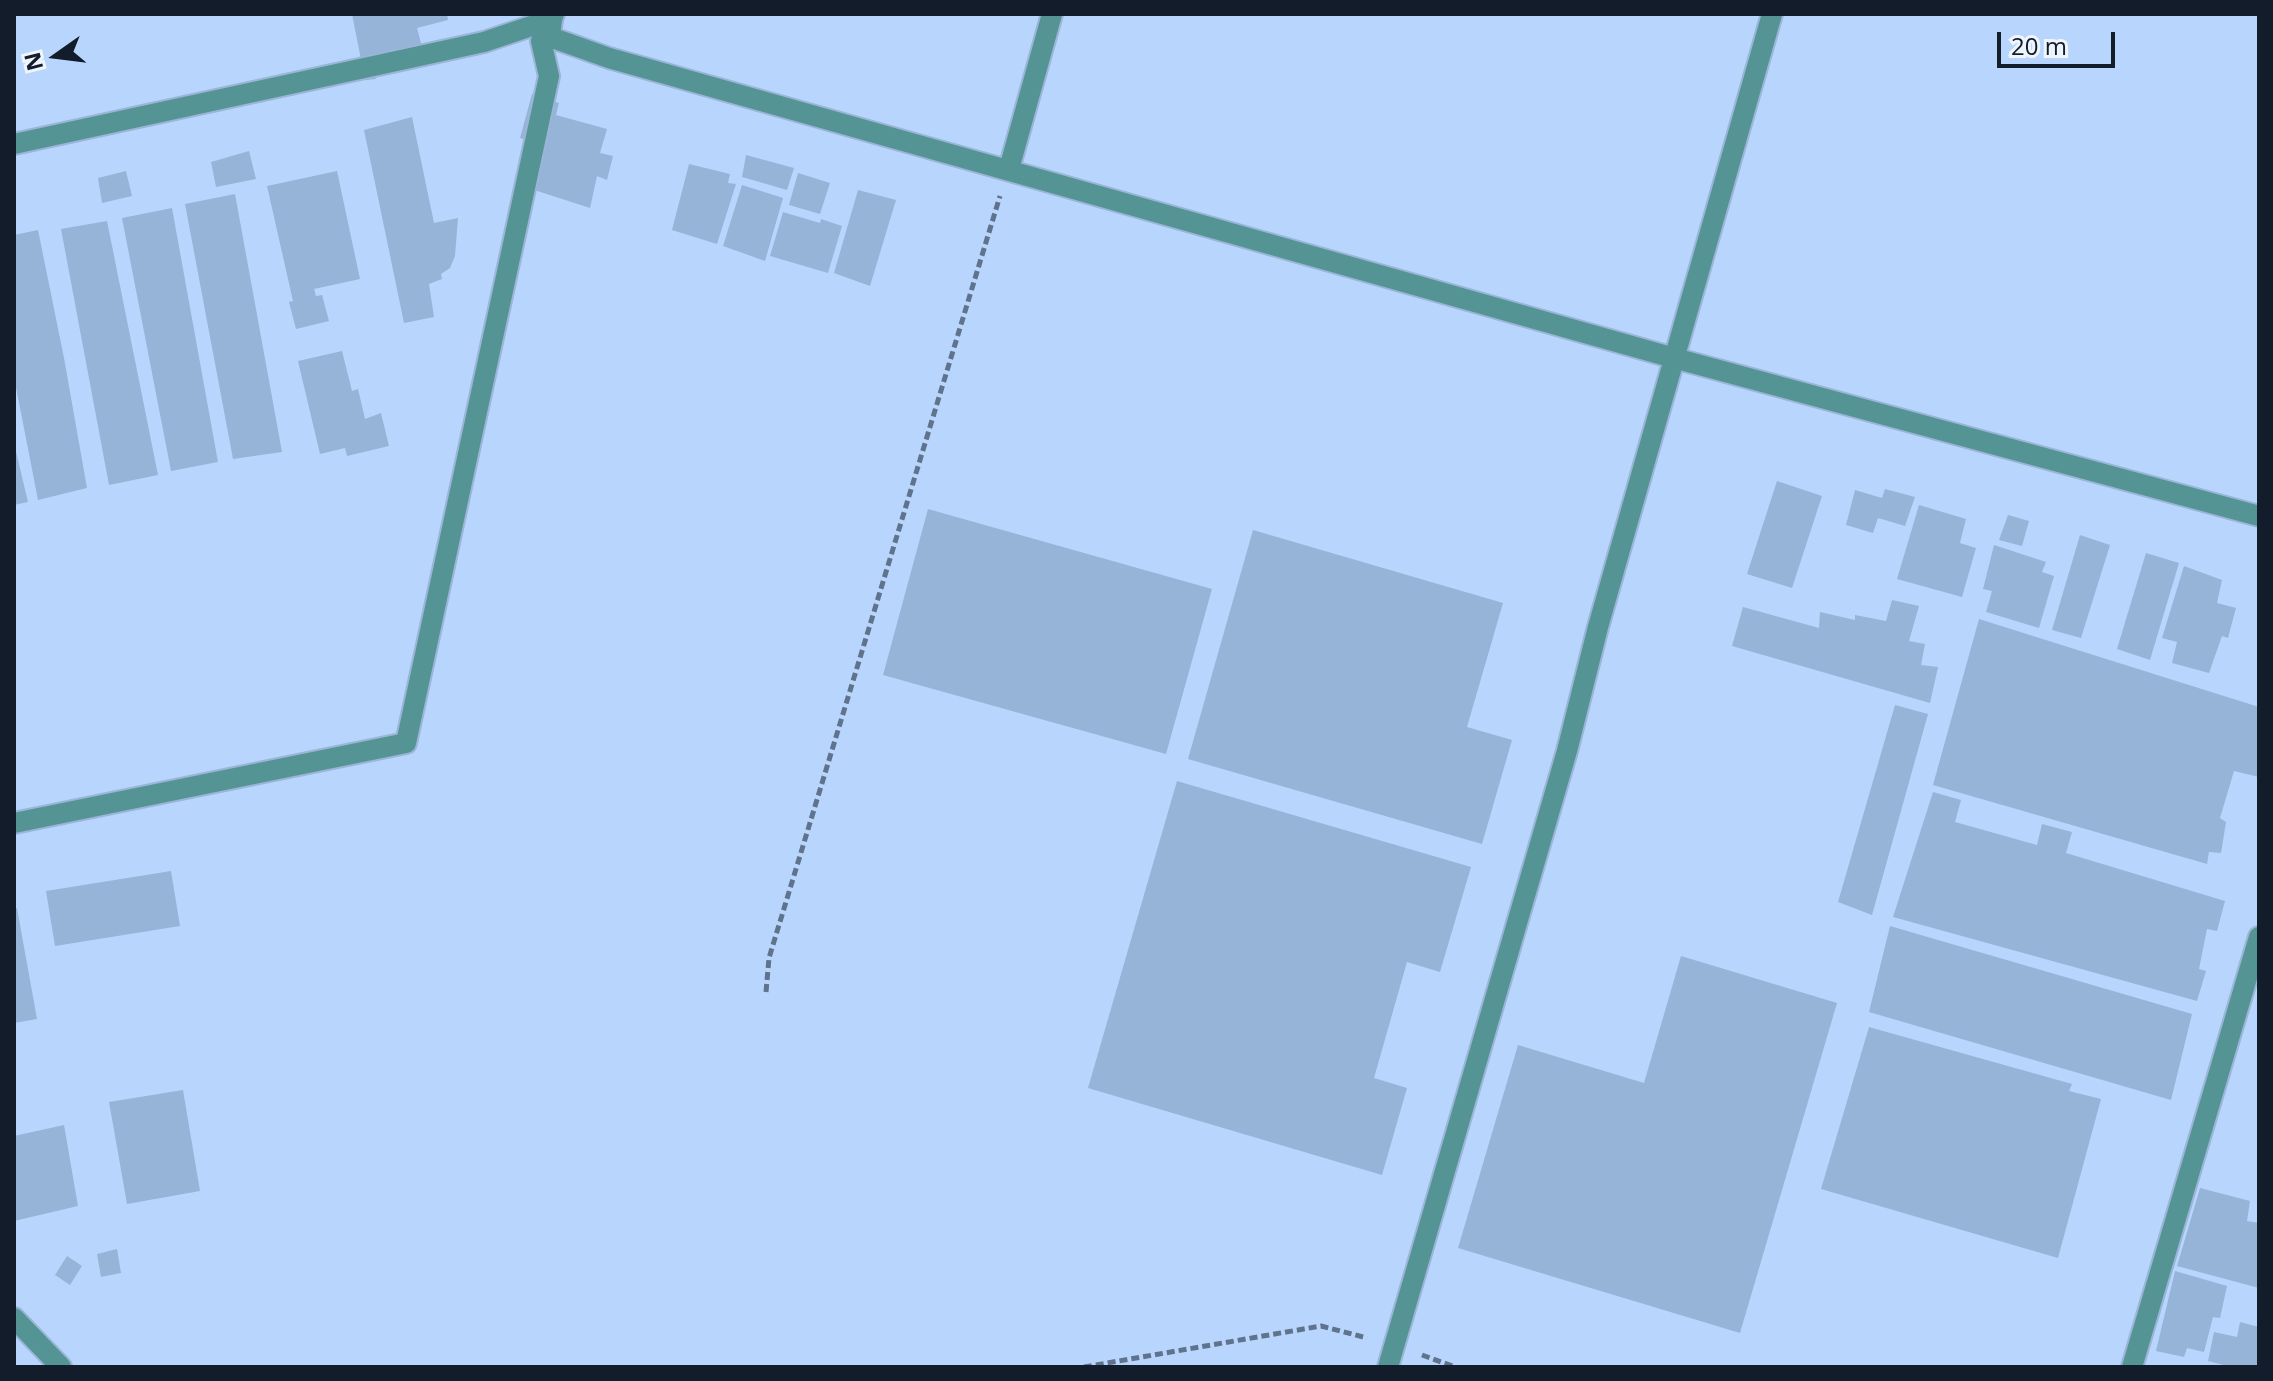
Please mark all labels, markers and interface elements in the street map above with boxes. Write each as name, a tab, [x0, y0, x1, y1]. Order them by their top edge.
north arrow	[16, 16, 96, 96]
scale bar	[2001, 16, 2119, 66]
text: 20 m	[2011, 29, 2067, 62]
text: N	[16, 50, 49, 74]

